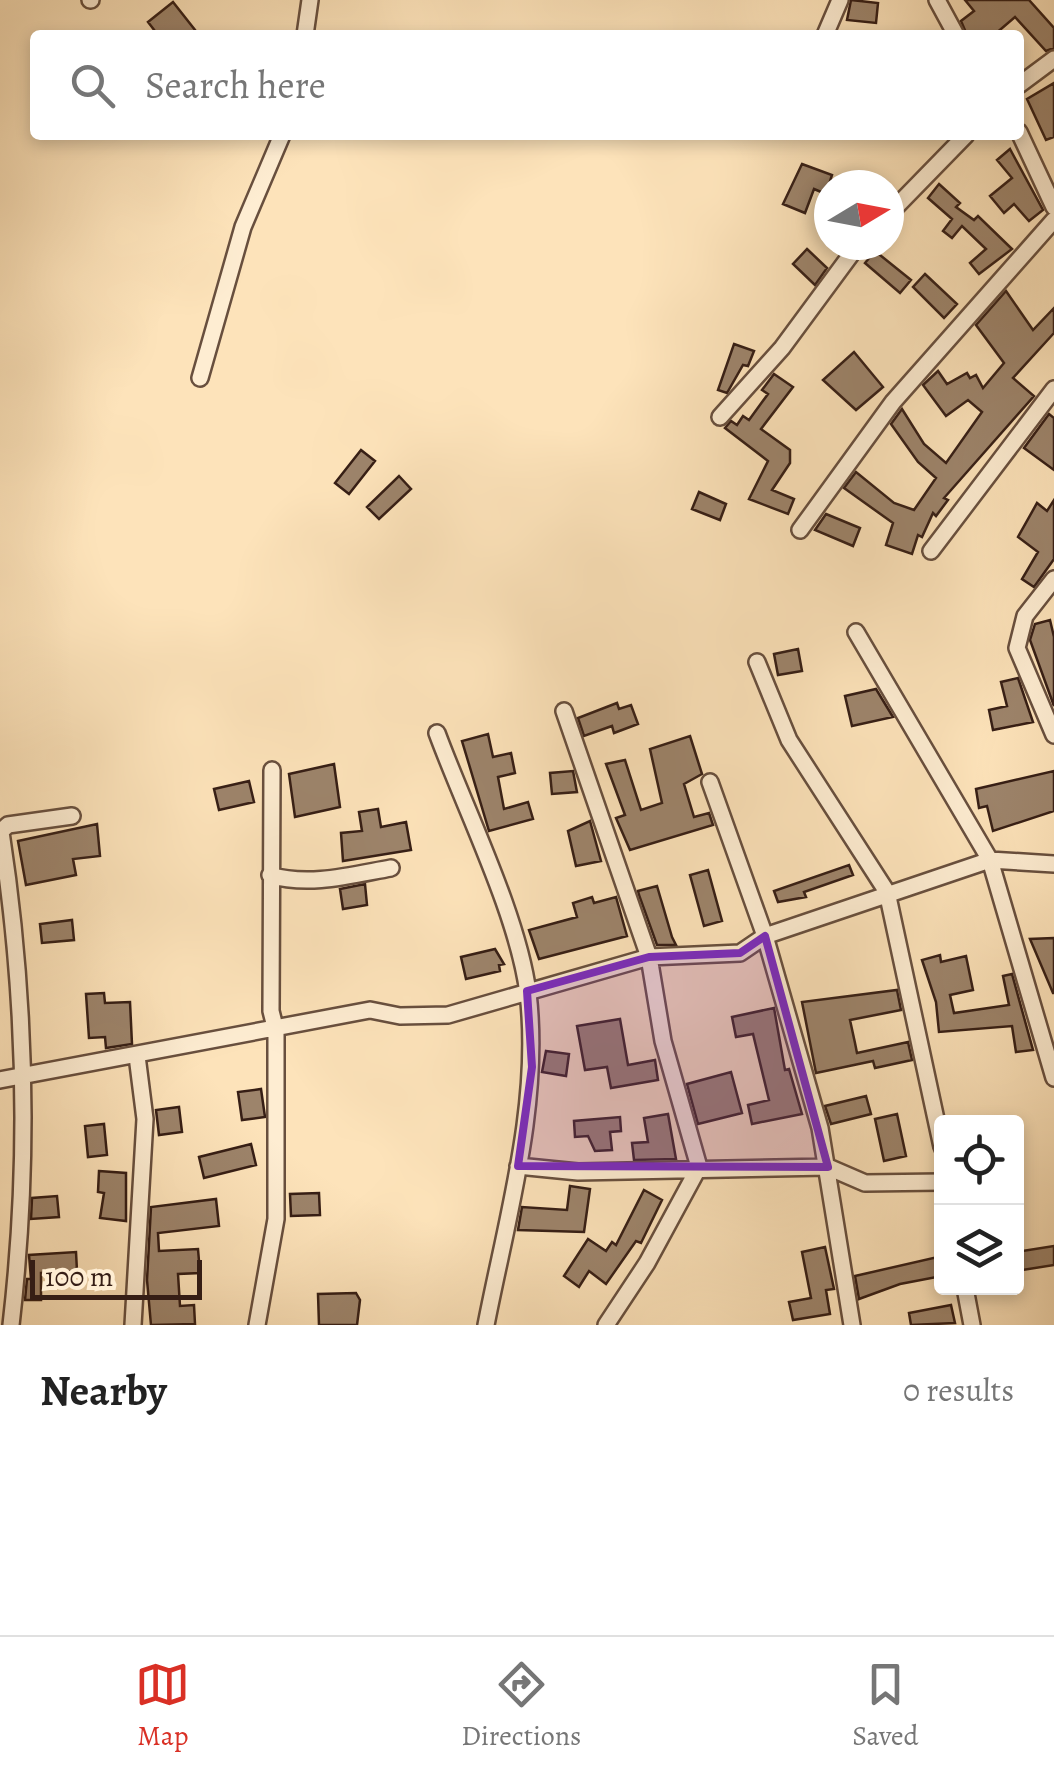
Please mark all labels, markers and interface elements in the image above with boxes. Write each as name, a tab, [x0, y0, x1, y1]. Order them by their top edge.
search box	[30, 30, 1024, 140]
icon: search	[65, 58, 120, 113]
text: Search here	[145, 59, 326, 111]
north arrow	[814, 170, 904, 260]
map controls	[934, 1115, 1024, 1295]
button: locate	[934, 1115, 1024, 1205]
button: layers	[934, 1205, 1024, 1295]
scale bar	[30, 1255, 202, 1300]
text: 100 m	[45, 1258, 113, 1296]
text: Nearby	[40, 1362, 167, 1419]
text: 0 results	[903, 1368, 1014, 1412]
tab: Map	[135, 1657, 190, 1755]
tab: Directions	[461, 1657, 581, 1755]
tab: Saved	[852, 1657, 919, 1755]

